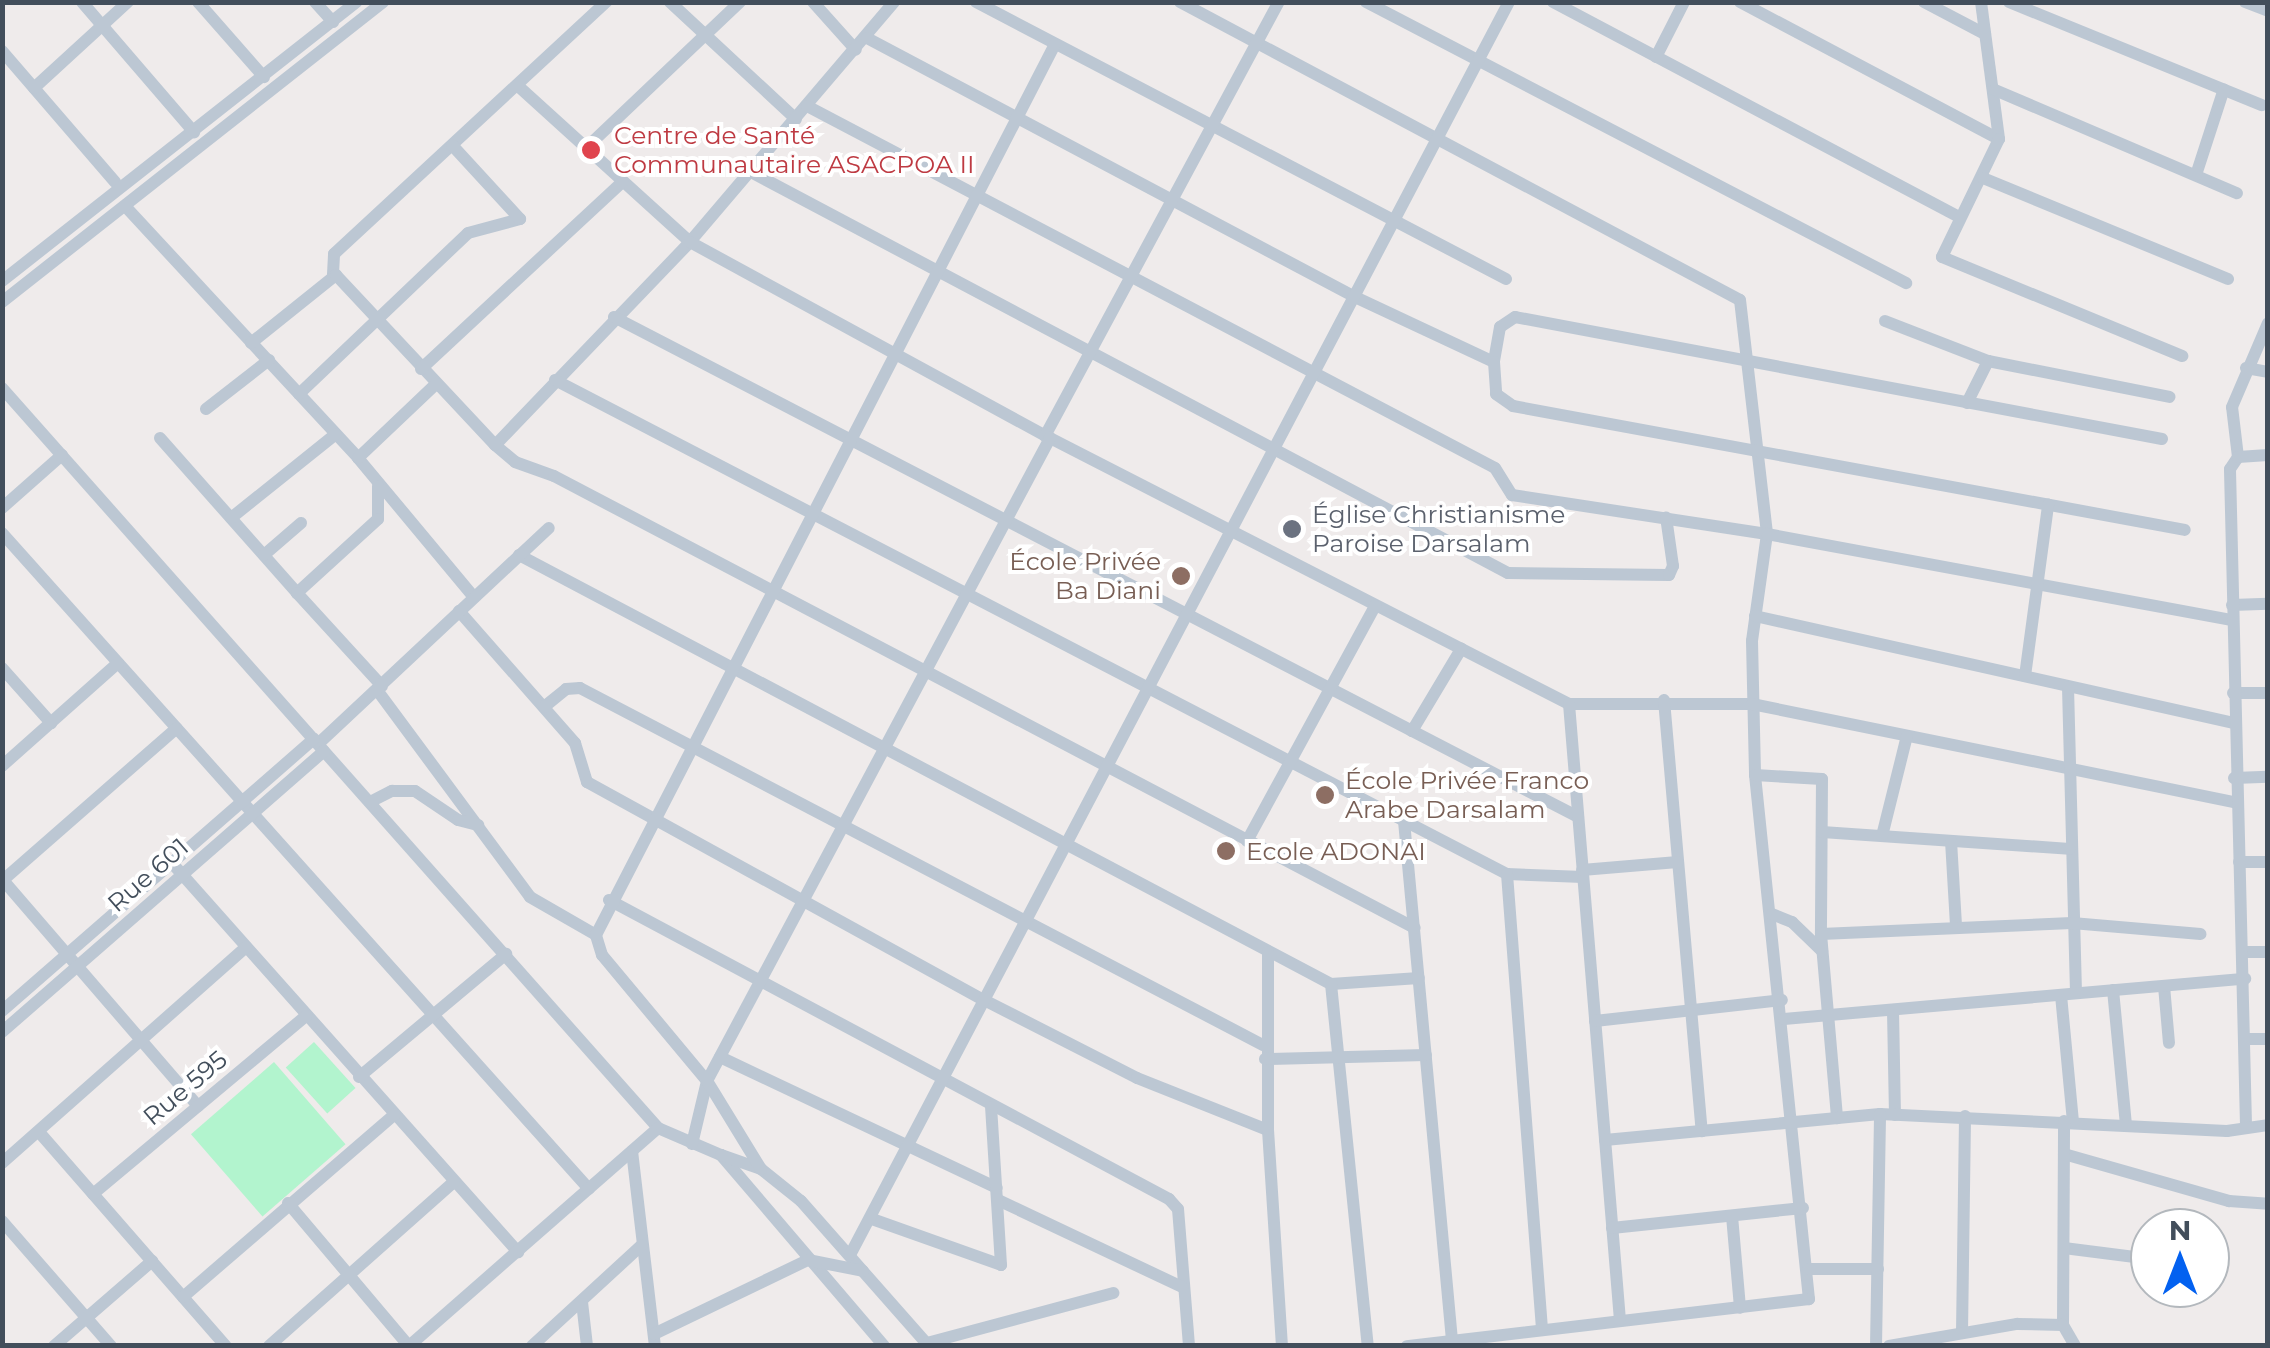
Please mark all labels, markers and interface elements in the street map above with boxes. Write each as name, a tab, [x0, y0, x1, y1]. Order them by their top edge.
place label: Centre de Santé Communautaire ASACPOA II	[614, 121, 975, 180]
marker: Centre de Santé Communautaire ASACPOA II	[578, 137, 604, 163]
place label: Église Christianisme Paroise Darsalam	[1312, 500, 1565, 559]
marker: Église Christianisme Paroise Darsalam	[1281, 518, 1303, 540]
place label: École Privée Ba Diani	[1009, 547, 1161, 606]
marker: École Privée Ba Diani	[1170, 565, 1192, 587]
place label: École Privée Franco Arabe Darsalam	[1345, 766, 1589, 825]
marker: École Privée Franco Arabe Darsalam	[1314, 784, 1336, 806]
street label: Rue 601	[101, 832, 195, 918]
place label: Ecole ADONAI	[1246, 836, 1426, 866]
marker: Ecole ADONAI	[1215, 840, 1237, 862]
street label: Rue 595	[137, 1044, 233, 1132]
north arrow	[2130, 1208, 2230, 1308]
text: N	[2169, 1213, 2191, 1247]

